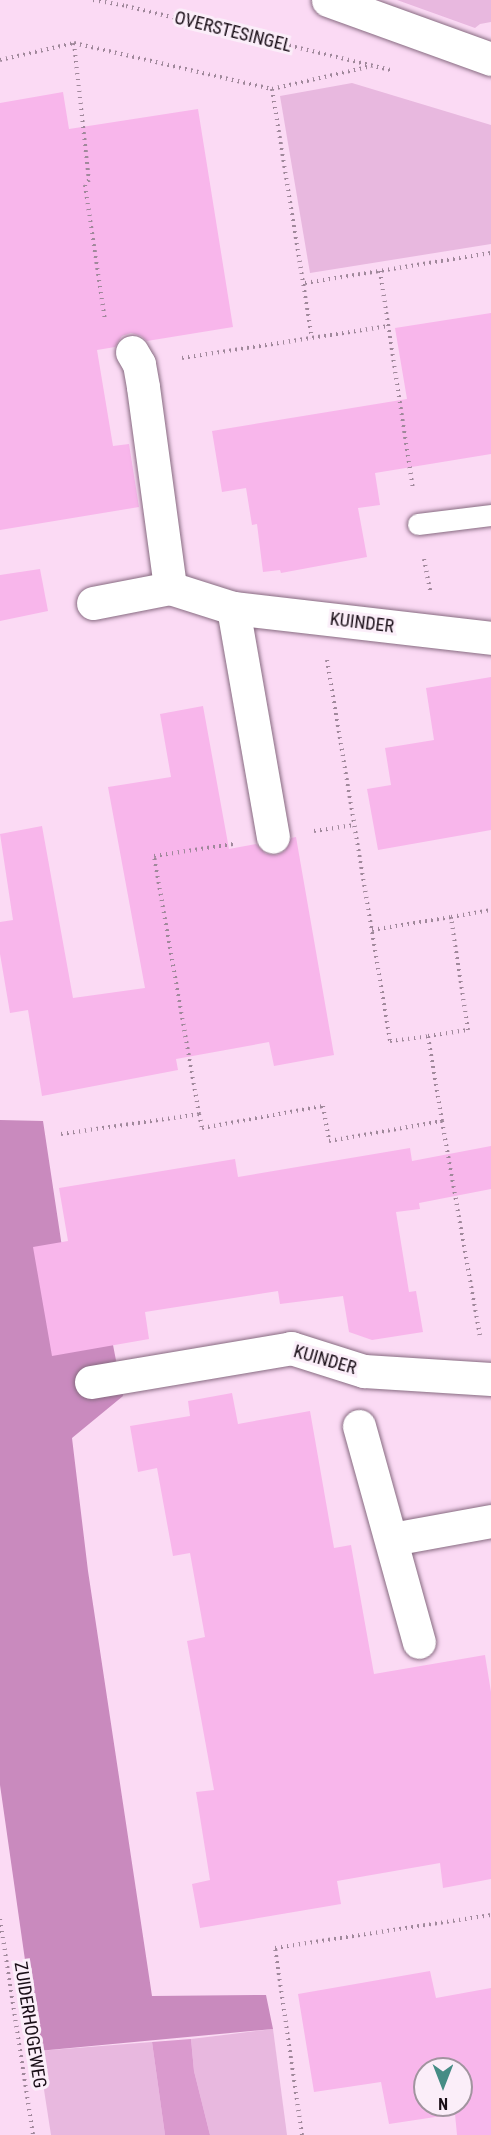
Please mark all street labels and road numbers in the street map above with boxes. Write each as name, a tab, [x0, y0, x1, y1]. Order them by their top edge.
street label: OVERSTESINGEL	[172, 7, 294, 57]
street label: KUINDER	[329, 608, 395, 638]
street label: KUINDER	[291, 1341, 359, 1379]
street label: ZUIDERHOGEWEG	[9, 1960, 51, 2090]

